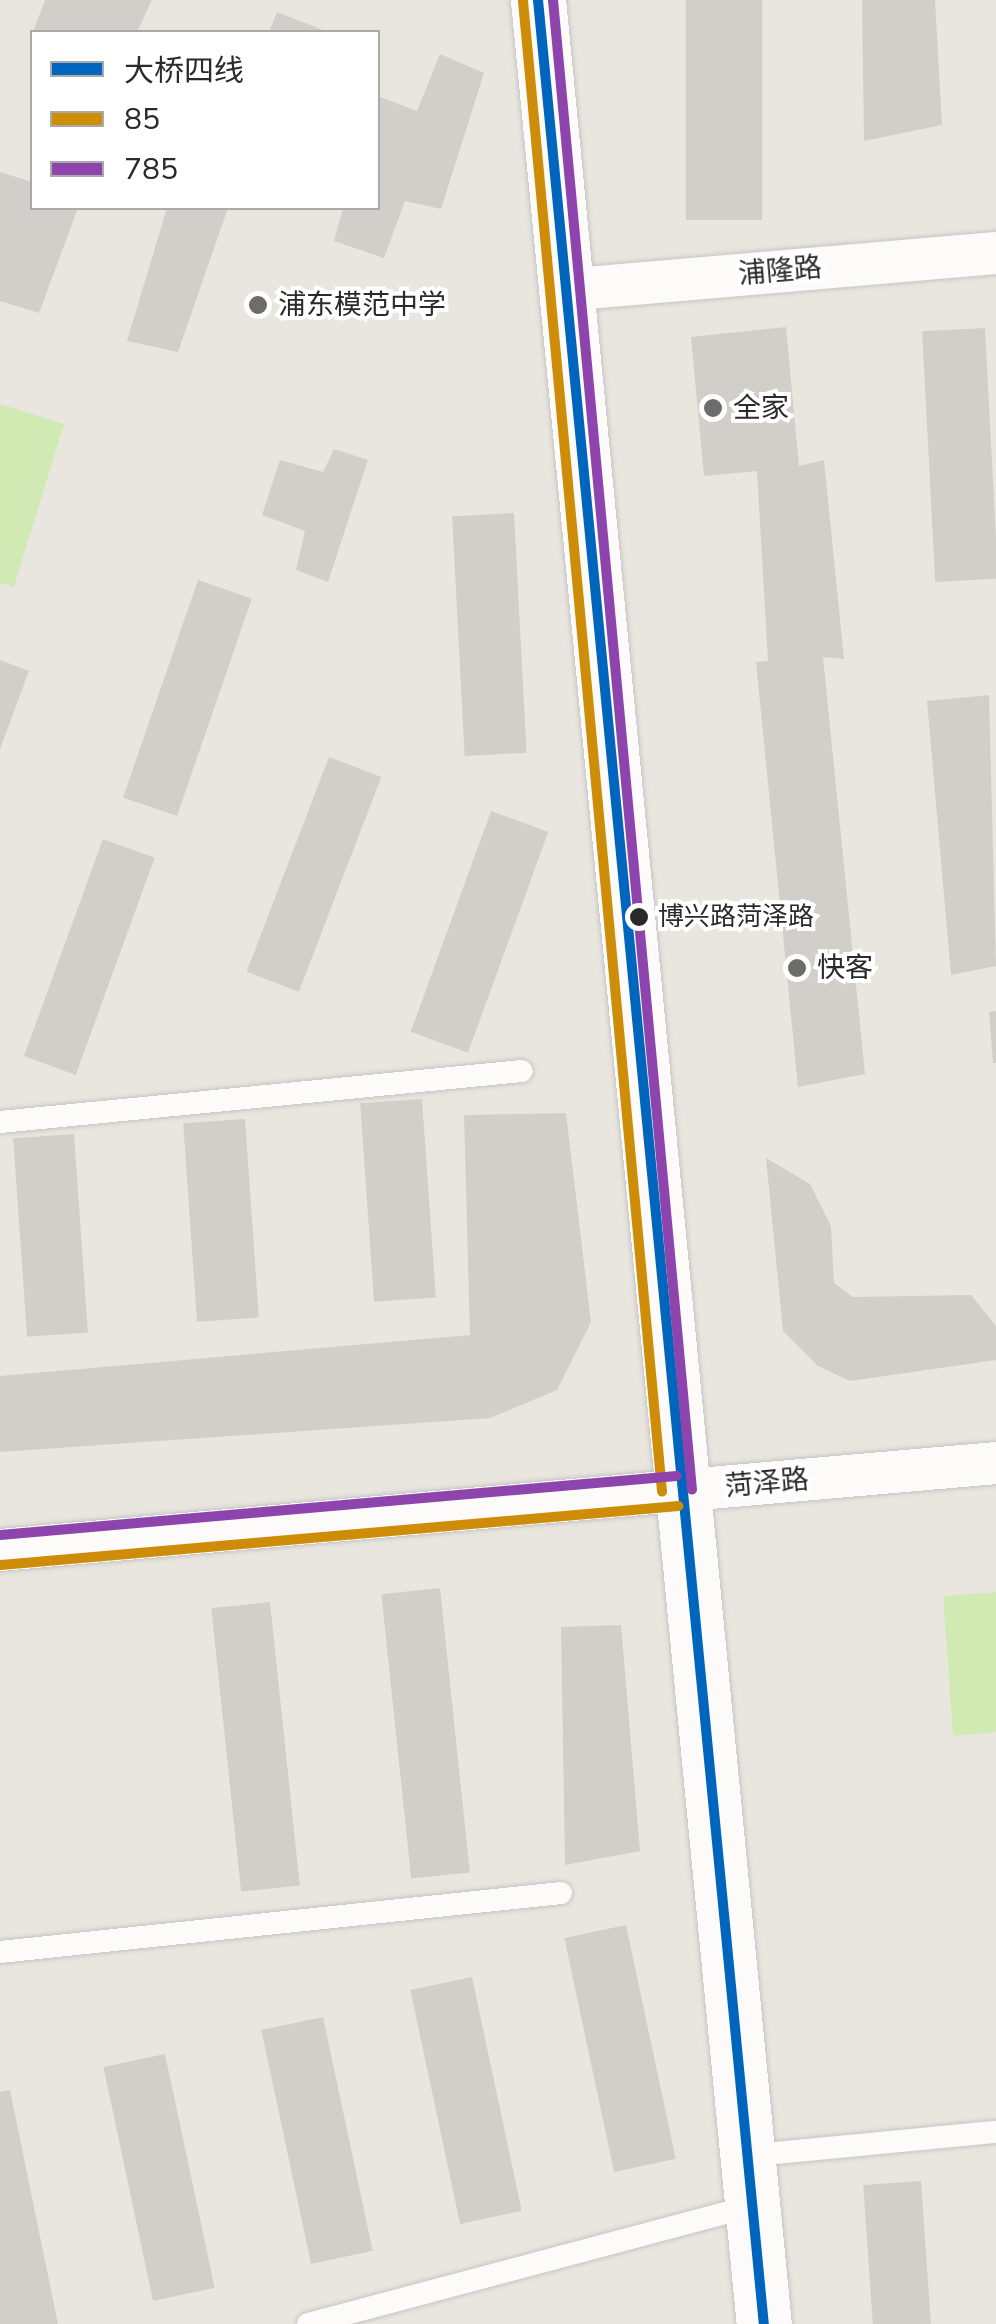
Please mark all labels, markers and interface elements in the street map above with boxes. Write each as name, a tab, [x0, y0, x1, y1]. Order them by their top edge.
legend	[30, 30, 380, 210]
text: 大桥四线	[124, 51, 244, 92]
text: 85	[124, 99, 160, 140]
text: 785	[124, 149, 178, 190]
street label: 浦隆路	[737, 251, 823, 291]
place label: 浦东模范中学	[278, 288, 446, 322]
marker: 浦东模范中学	[247, 294, 269, 316]
place label: 全家	[733, 391, 789, 425]
marker: 全家	[702, 397, 724, 419]
place label: 博兴路菏泽路	[658, 901, 814, 933]
marker: 博兴路菏泽路	[629, 907, 649, 927]
place label: 快客	[817, 951, 873, 985]
marker: 快客	[786, 957, 808, 979]
street label: 菏泽路	[724, 1463, 810, 1503]

